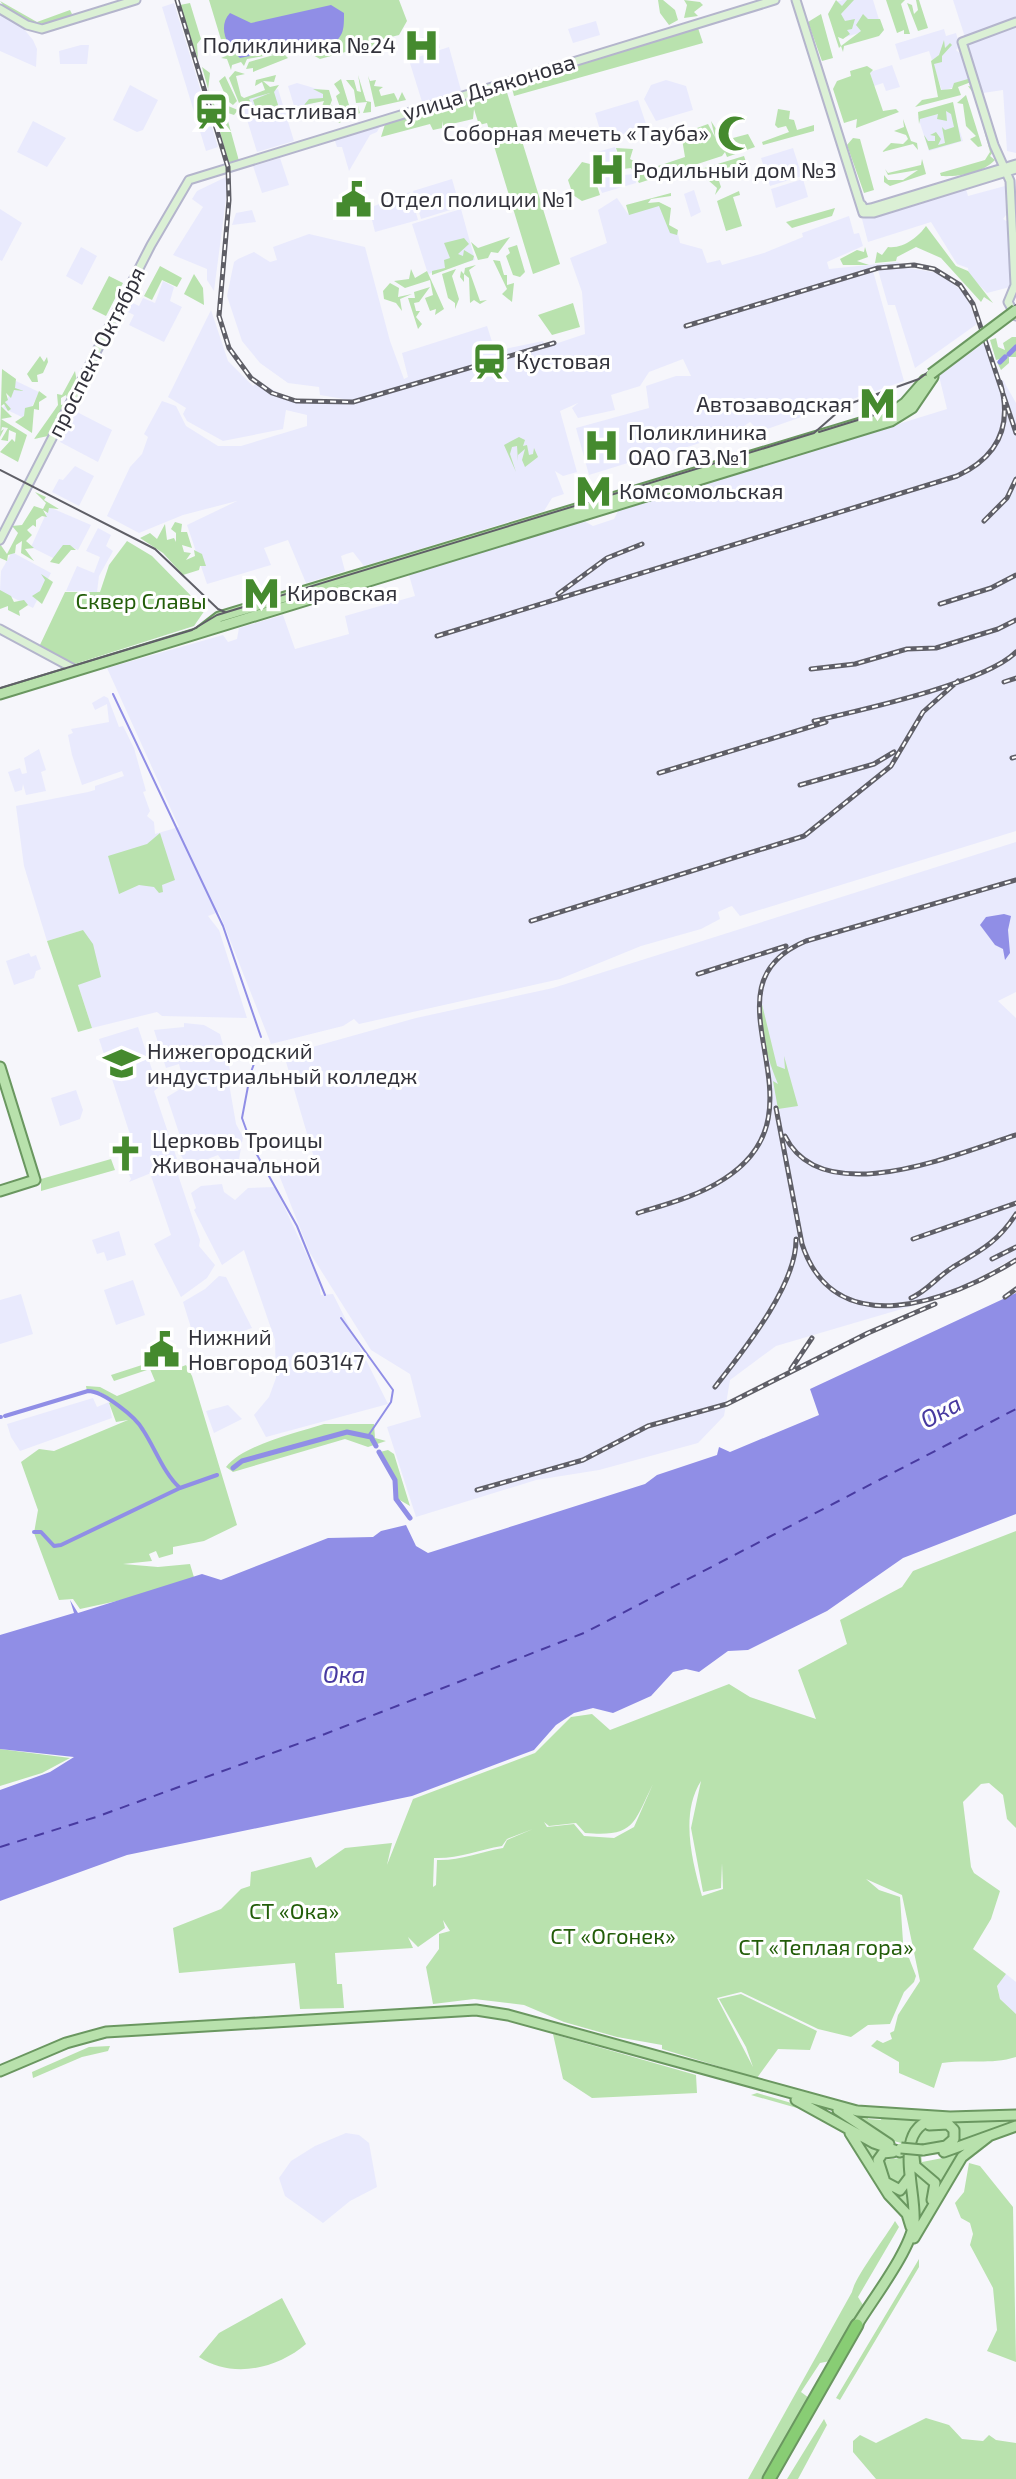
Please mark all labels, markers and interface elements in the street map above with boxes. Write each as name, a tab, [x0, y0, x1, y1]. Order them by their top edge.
hospital icon: Поликлиника №24	[403, 26, 441, 64]
place label: Поликлиника №24	[203, 31, 396, 57]
street label: улица Дьяконова	[399, 47, 578, 126]
station icon: Счастливая	[193, 92, 231, 130]
place label: Счастливая	[238, 97, 357, 123]
mosque icon: Соборная мечеть «Тауба»	[716, 114, 754, 152]
place label: Соборная мечеть «Тауба»	[443, 119, 709, 146]
hospital icon: Родильный дом №3	[588, 151, 626, 189]
place label: Родильный дом №3	[633, 156, 837, 182]
public building icon: Отдел полиции №1	[335, 180, 373, 218]
place label: Отдел полиции №1	[380, 185, 574, 211]
street label: проспект Октября	[41, 262, 149, 441]
station icon: Кустовая	[471, 342, 509, 380]
place label: Кустовая	[516, 347, 611, 374]
metro station icon: Автозаводская	[859, 385, 897, 423]
place label: Автозаводская	[696, 390, 852, 416]
place label: Поликлиника ОАО ГАЗ №1	[628, 418, 767, 469]
hospital icon: Поликлиника ОАО ГАЗ №1	[583, 426, 621, 464]
metro station icon: Комсомольская	[574, 472, 612, 510]
place label: Комсомольская	[619, 477, 783, 503]
metro station icon: Кировская	[242, 574, 280, 612]
place label: Кировская	[287, 579, 397, 605]
park label: Сквер Славы	[75, 587, 207, 613]
place label: Нижегородский индустриальный колледж	[147, 1037, 417, 1089]
school or university icon: Нижегородский индустриальный колледж	[102, 1045, 140, 1083]
place label: Церковь Троицы Живоначальной	[152, 1126, 323, 1177]
church icon: Церковь Троицы Живоначальной	[107, 1134, 145, 1172]
place label: Нижний Новгород 603147	[188, 1323, 365, 1374]
public building icon: Нижний Новгород 603147	[143, 1331, 181, 1369]
water label: Ока	[915, 1388, 966, 1433]
water label: Ока	[323, 1659, 365, 1688]
park label: СТ «Ока»	[249, 1897, 339, 1923]
park label: СТ «Огонек»	[550, 1922, 676, 1948]
park label: СТ «Теплая гора»	[738, 1933, 914, 1959]

